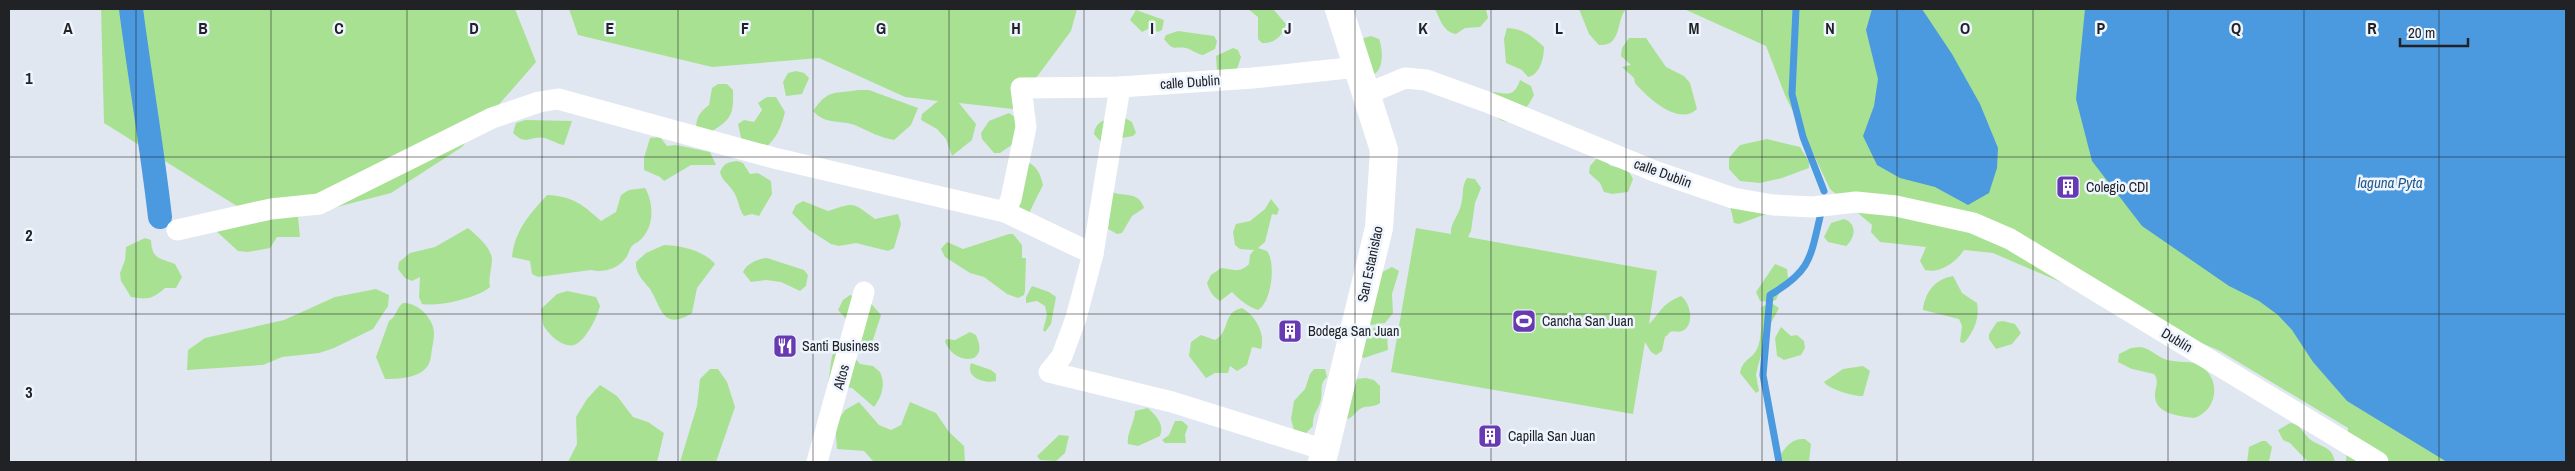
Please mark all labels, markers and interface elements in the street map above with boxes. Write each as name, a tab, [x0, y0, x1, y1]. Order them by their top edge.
scale bar	[2400, 15, 2468, 47]
text: A	[63, 17, 73, 39]
text: B	[198, 17, 208, 39]
text: C	[334, 17, 344, 39]
text: D	[469, 17, 479, 39]
text: E	[606, 17, 615, 39]
text: F	[741, 17, 749, 39]
text: G	[876, 17, 886, 39]
text: H	[1011, 17, 1021, 39]
text: I	[1150, 17, 1154, 39]
text: J	[1284, 17, 1292, 39]
text: K	[1418, 17, 1428, 39]
text: L	[1555, 17, 1563, 39]
text: M	[1689, 17, 1700, 39]
text: N	[1825, 17, 1835, 39]
text: O	[1960, 17, 1970, 39]
text: P	[2097, 17, 2106, 39]
text: Q	[2231, 17, 2241, 39]
text: R	[2367, 17, 2377, 39]
text: 20 m	[2408, 22, 2435, 43]
text: 1	[25, 67, 33, 89]
street label: calle Dublin	[1159, 71, 1221, 93]
street label: calle Dublin	[1632, 154, 1694, 192]
water label: laguna Pyta	[2358, 172, 2423, 193]
building icon: Colegio CDI	[2055, 174, 2081, 200]
place label: Colegio CDI	[2086, 178, 2149, 196]
text: 2	[25, 224, 33, 246]
street label: San Estanislao	[1353, 224, 1387, 304]
sports icon: Cancha San Juan	[1511, 308, 1537, 334]
place label: Cancha San Juan	[1542, 312, 1633, 330]
building icon: Bodega San Juan	[1277, 318, 1303, 344]
place label: Bodega San Juan	[1308, 322, 1399, 340]
street label: Dublín	[2158, 324, 2196, 356]
restaurant icon: Santi Business	[772, 333, 798, 359]
place label: Santi Business	[802, 337, 879, 355]
street label: Altos	[829, 362, 853, 393]
text: 3	[25, 381, 33, 403]
building icon: Capilla San Juan	[1477, 423, 1503, 449]
place label: Capilla San Juan	[1508, 427, 1595, 445]

